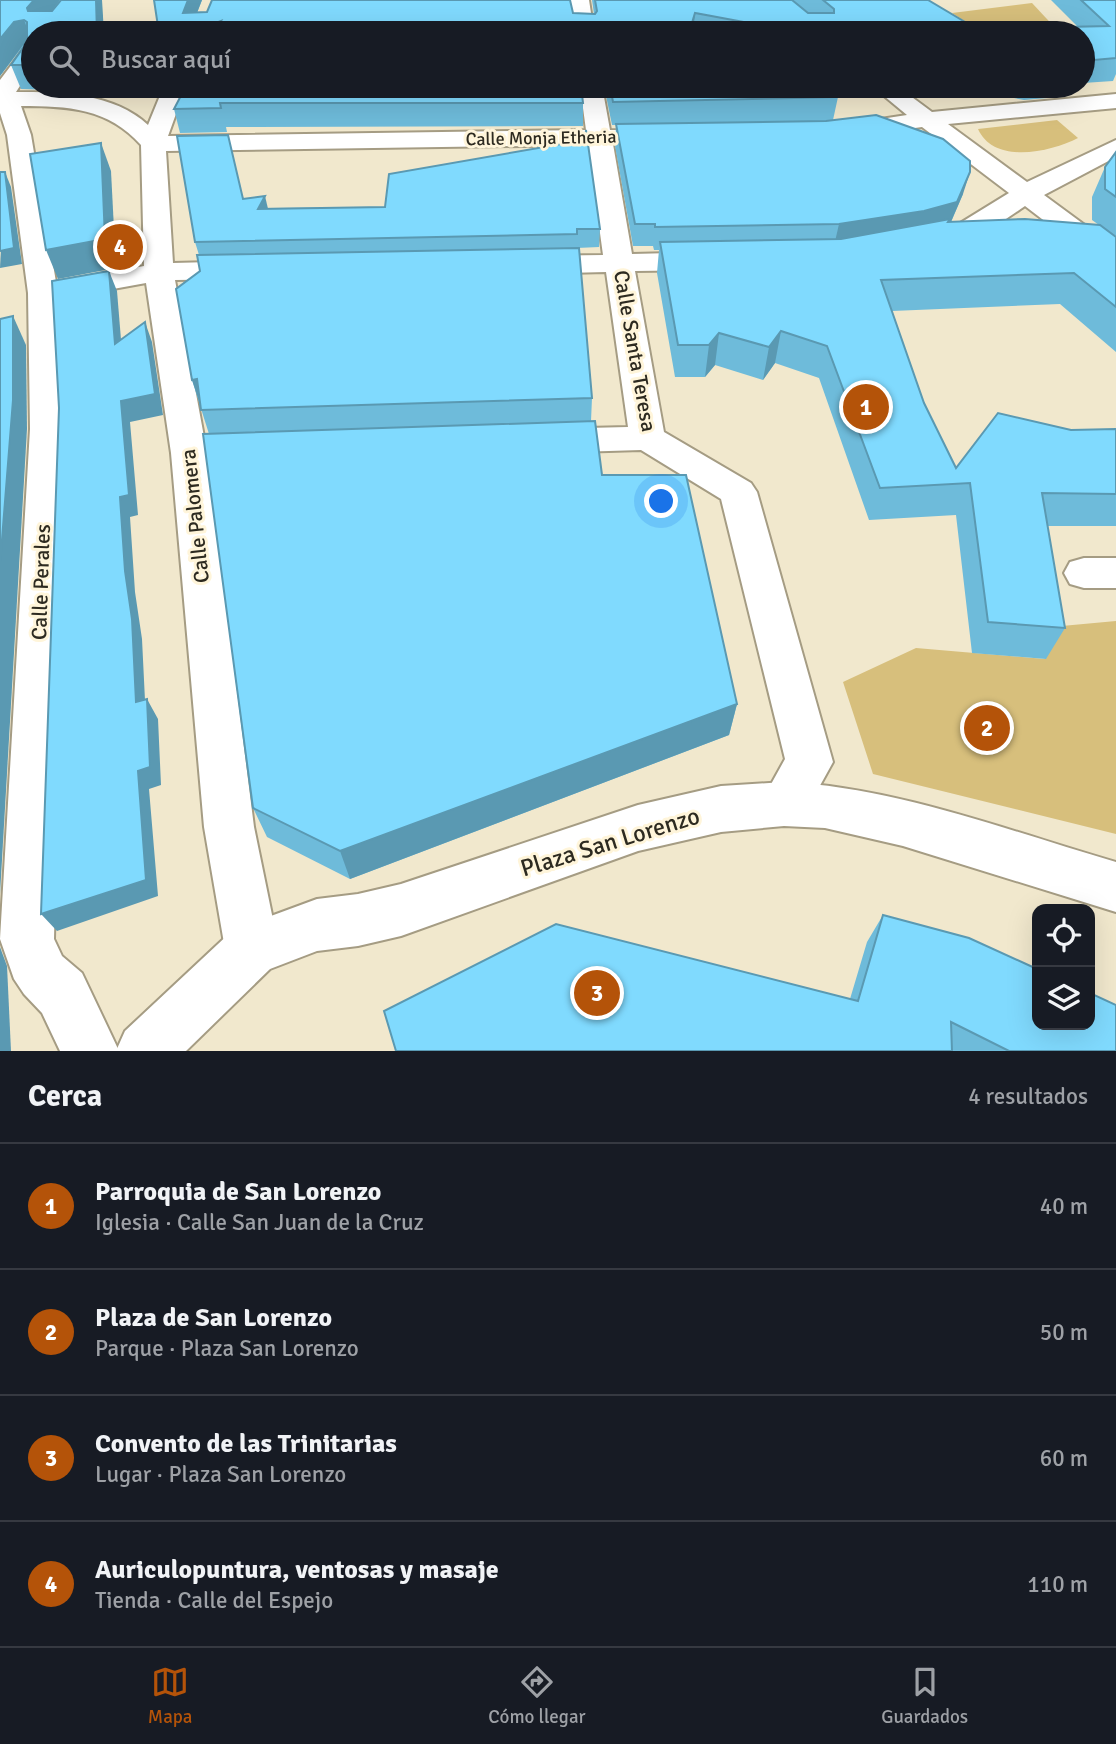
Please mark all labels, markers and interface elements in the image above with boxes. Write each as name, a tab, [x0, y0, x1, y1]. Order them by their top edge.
search box	[21, 21, 1095, 98]
icon: search	[45, 41, 83, 79]
text: Buscar aquí	[101, 44, 231, 76]
street label: Calle Monja Etheria	[465, 126, 617, 150]
pin: 4	[97, 221, 143, 273]
street label: Calle Santa Teresa	[608, 268, 662, 434]
pin: 1	[843, 381, 889, 433]
street label: Calle Palomera	[175, 448, 215, 584]
your location	[644, 484, 678, 518]
street label: Calle Perales	[26, 524, 56, 640]
pin: 2	[964, 702, 1010, 754]
street label: Plaza San Lorenzo	[517, 801, 703, 883]
map controls	[1032, 904, 1095, 1030]
button: locate	[1032, 904, 1095, 967]
pin: 3	[574, 967, 620, 1019]
button: layers	[1032, 967, 1095, 1030]
text: Cerca	[28, 1078, 102, 1115]
text: 4 resultados	[968, 1082, 1088, 1111]
text: Parroquia de San Lorenzo	[95, 1176, 381, 1208]
text: 1	[45, 1192, 57, 1221]
text: 40 m	[1040, 1192, 1088, 1221]
text: Iglesia · Calle San Juan de la Cruz	[95, 1208, 424, 1237]
text: Plaza de San Lorenzo	[95, 1302, 332, 1334]
text: 2	[45, 1318, 57, 1347]
text: 50 m	[1040, 1318, 1088, 1347]
text: Parque · Plaza San Lorenzo	[95, 1334, 359, 1363]
text: Convento de las Trinitarias	[95, 1428, 397, 1460]
text: 3	[45, 1444, 57, 1473]
text: 60 m	[1040, 1444, 1088, 1473]
text: Lugar · Plaza San Lorenzo	[95, 1460, 346, 1489]
text: Auriculopuntura, ventosas y masaje	[95, 1554, 499, 1586]
text: 4	[45, 1570, 57, 1599]
text: 110 m	[1027, 1570, 1088, 1599]
text: Tienda · Calle del Espejo	[95, 1586, 333, 1615]
tab: Mapa	[148, 1663, 193, 1729]
tab: Cómo llegar	[488, 1663, 586, 1729]
tab: Guardados	[881, 1663, 968, 1729]

